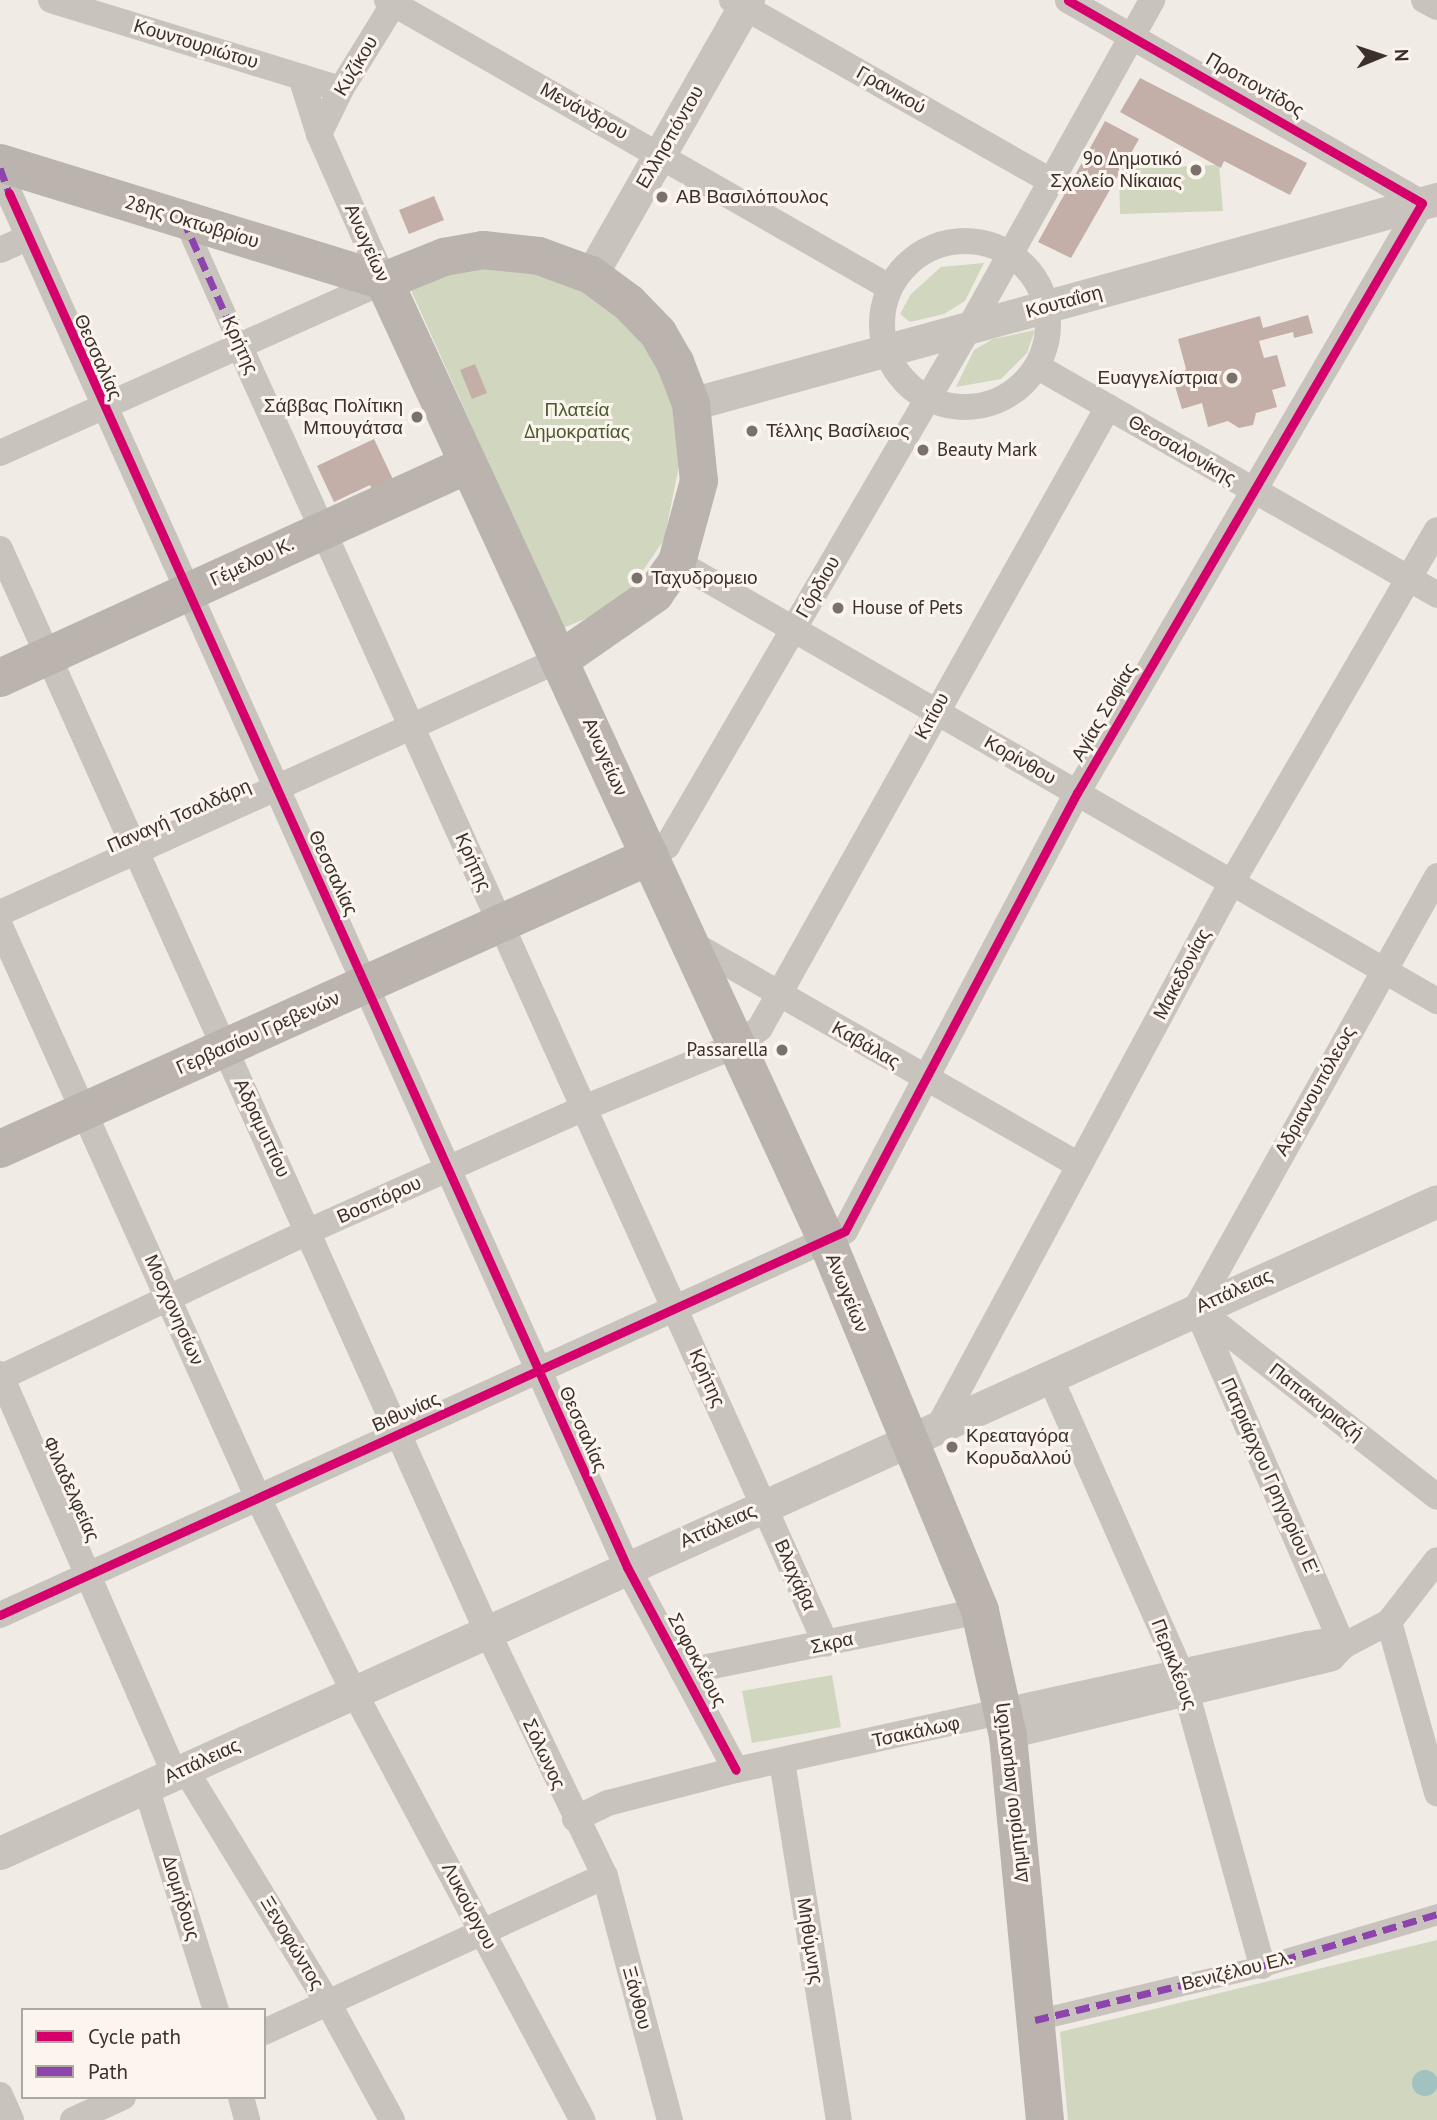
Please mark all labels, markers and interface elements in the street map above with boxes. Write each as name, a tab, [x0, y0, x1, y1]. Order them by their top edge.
street label: Κουντουριώτου	[131, 14, 261, 74]
north arrow	[1346, 21, 1416, 91]
street label: Κυζίκου	[329, 32, 383, 100]
street label: Προποντίδος	[1202, 48, 1308, 122]
text: N	[1390, 49, 1414, 62]
street label: Γρανικού	[852, 61, 930, 119]
street label: Μενάνδρου	[536, 78, 632, 144]
street label: Ελλησπόντου	[631, 82, 709, 192]
place label: 9o Δημοτικό Σχολείο Νίκαιας	[1050, 148, 1182, 192]
marker: 9o Δημοτικό Σχολείο Νίκαιας	[1188, 162, 1204, 178]
place label: ΑΒ Βασιλόπουλος	[676, 186, 828, 208]
marker: ΑΒ Βασιλόπουλος	[654, 189, 670, 205]
street label: 28ης Οκτωβρίου	[122, 191, 262, 253]
street label: Ανωγείων	[340, 200, 394, 286]
street label: Κουταΐση	[1023, 281, 1105, 323]
street label: Θεσσαλίας	[69, 311, 127, 403]
street label: Κρήτης	[217, 312, 263, 378]
place label: Ευαγγελίστρια	[1098, 367, 1218, 389]
marker: Ευαγγελίστρια	[1224, 370, 1240, 386]
place label: Σάββας Πολίτικη Μπουγάτσα	[264, 395, 403, 439]
park label: Πλατεία Δημοκρατίας	[524, 399, 630, 443]
marker: Σάββας Πολίτικη Μπουγάτσα	[409, 409, 425, 425]
street label: Θεσσαλονίκης	[1124, 410, 1240, 490]
place label: Τέλλης Βασίλειος	[766, 420, 909, 442]
marker: Τέλλης Βασίλειος	[744, 423, 760, 439]
place label: Beauty Mark	[937, 439, 1038, 461]
marker: Beauty Mark	[915, 442, 931, 458]
street label: Γέμελου Κ.	[206, 533, 298, 591]
street label: Γόρδιου	[791, 552, 845, 622]
place label: Ταχυδρομειο	[651, 567, 758, 589]
marker: Ταχυδρομειο	[629, 570, 645, 586]
place label: House of Pets	[852, 597, 963, 619]
marker: House of Pets	[830, 600, 846, 616]
street label: Αγίας Σοφίας	[1067, 659, 1141, 765]
street label: Κιτίου	[910, 689, 954, 743]
street label: Ανωγείων	[578, 714, 632, 800]
street label: Κορίνθου	[980, 730, 1060, 790]
street label: Παναγή Τσαλδάρη	[104, 774, 254, 858]
street label: Θεσσαλίας	[303, 827, 363, 919]
street label: Κρήτης	[450, 829, 496, 895]
street label: Μακεδονίας	[1149, 925, 1215, 1023]
street label: Γερβασίου Γρεβενών	[173, 987, 343, 1079]
street label: Καβάλας	[828, 1016, 904, 1074]
street label: Αδριανουπόλεως	[1270, 1022, 1360, 1160]
place label: Passarella	[687, 1039, 768, 1061]
marker: Passarella	[774, 1042, 790, 1058]
street label: Αδραμυττίου	[229, 1075, 295, 1181]
street label: Βοσπόρου	[333, 1171, 425, 1229]
street label: Ανωγείων	[821, 1250, 873, 1336]
street label: Μοσχονησίων	[139, 1251, 209, 1369]
street label: Αττάλειας	[1192, 1264, 1276, 1318]
street label: Κρήτης	[684, 1345, 730, 1411]
street label: Παπακυριαζή	[1265, 1358, 1367, 1446]
street label: Πατριάρχου Γρηγορίου Ε'	[1216, 1374, 1324, 1580]
street label: Θεσσαλίας	[554, 1383, 612, 1475]
street label: Βιθυνίας	[369, 1387, 443, 1437]
place label: Κρεαταγόρα Κορυδαλλού	[966, 1425, 1071, 1469]
street label: Φιλαδελφείας	[38, 1433, 104, 1545]
marker: Κρεαταγόρα Κορυδαλλού	[944, 1439, 960, 1455]
street label: Αττάλειας	[676, 1499, 760, 1553]
street label: Βλαχάβα	[769, 1536, 821, 1614]
street label: Σοφοκλέους	[663, 1609, 731, 1711]
street label: Περικλέους	[1146, 1616, 1202, 1712]
street label: Σκρα	[809, 1627, 855, 1659]
street label: Δημητρίου Διαμαντίδη	[989, 1702, 1033, 1884]
street label: Τσακάλωφ	[870, 1712, 962, 1752]
street label: Σόλωνος	[518, 1715, 570, 1793]
street label: Αττάλειας	[161, 1734, 243, 1788]
street label: Διομήδους	[157, 1853, 205, 1943]
street label: Λυκούργου	[437, 1859, 501, 1953]
street label: Ξενοφώντος	[255, 1892, 329, 1994]
street label: Μηθύμνης	[792, 1896, 828, 1986]
street label: Βενιζέλου Ελ.	[1179, 1946, 1295, 1996]
street label: Ξάνθου	[618, 1964, 656, 2032]
legend	[21, 2008, 266, 2099]
text: Cycle path	[88, 2023, 181, 2050]
text: Path	[88, 2058, 128, 2085]

